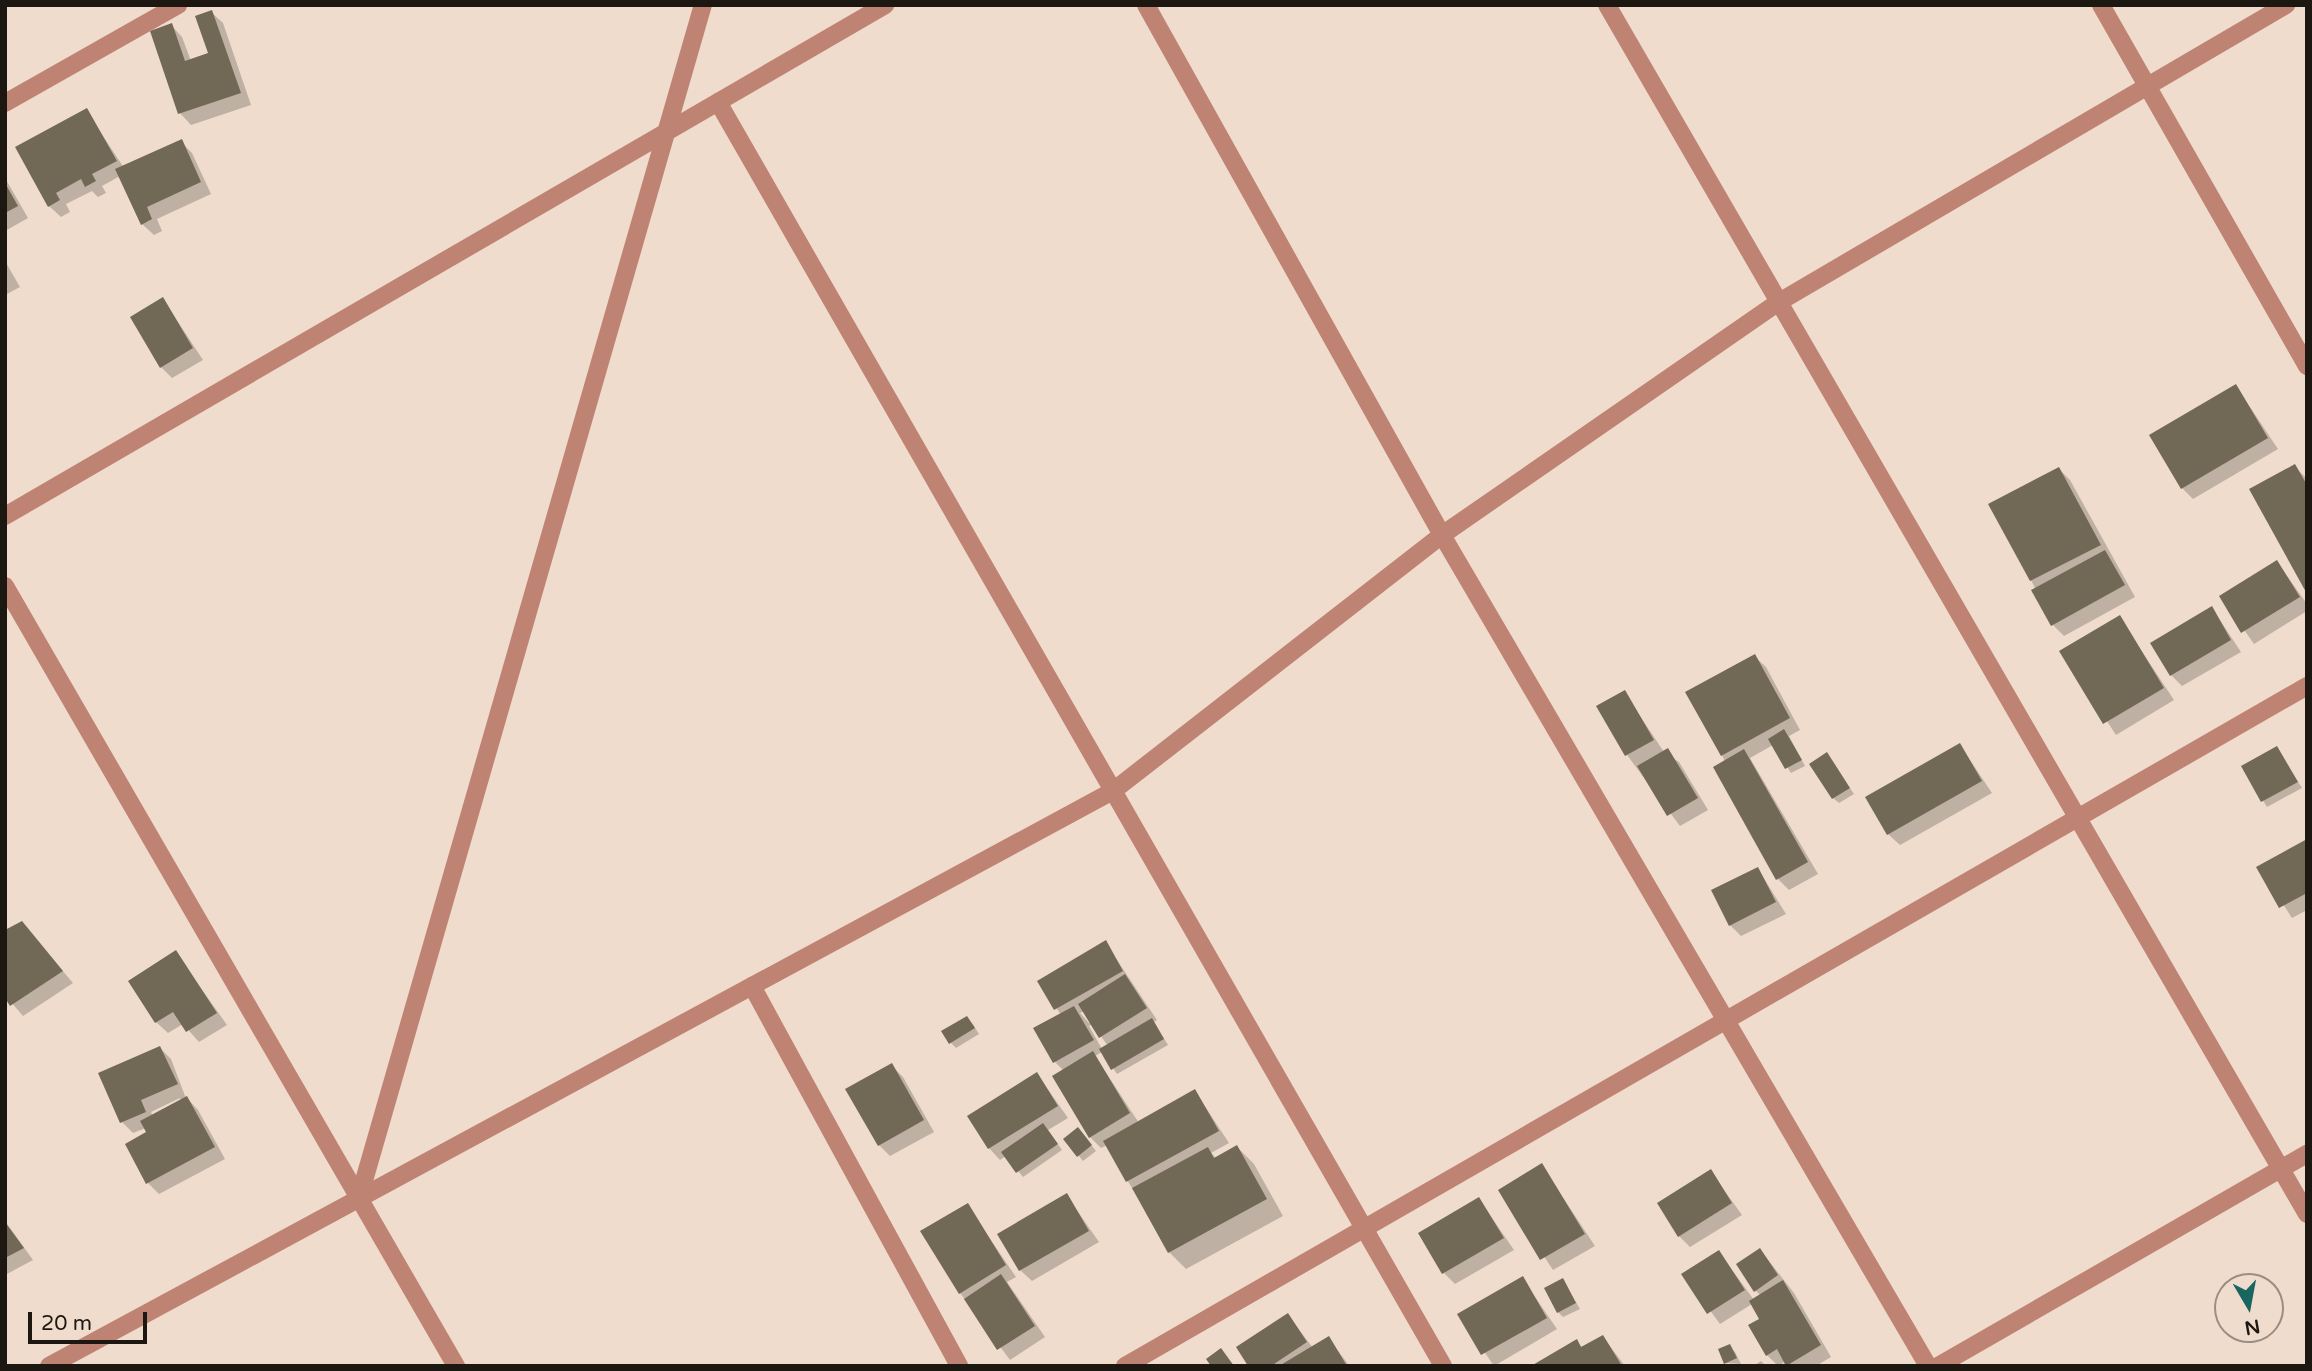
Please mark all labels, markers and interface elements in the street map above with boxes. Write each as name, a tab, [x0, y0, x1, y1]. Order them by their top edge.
north arrow	[2214, 1273, 2284, 1343]
scale bar	[32, 1298, 150, 1342]
text: 20 m	[41, 1311, 92, 1336]
text: N	[2243, 1315, 2262, 1339]

